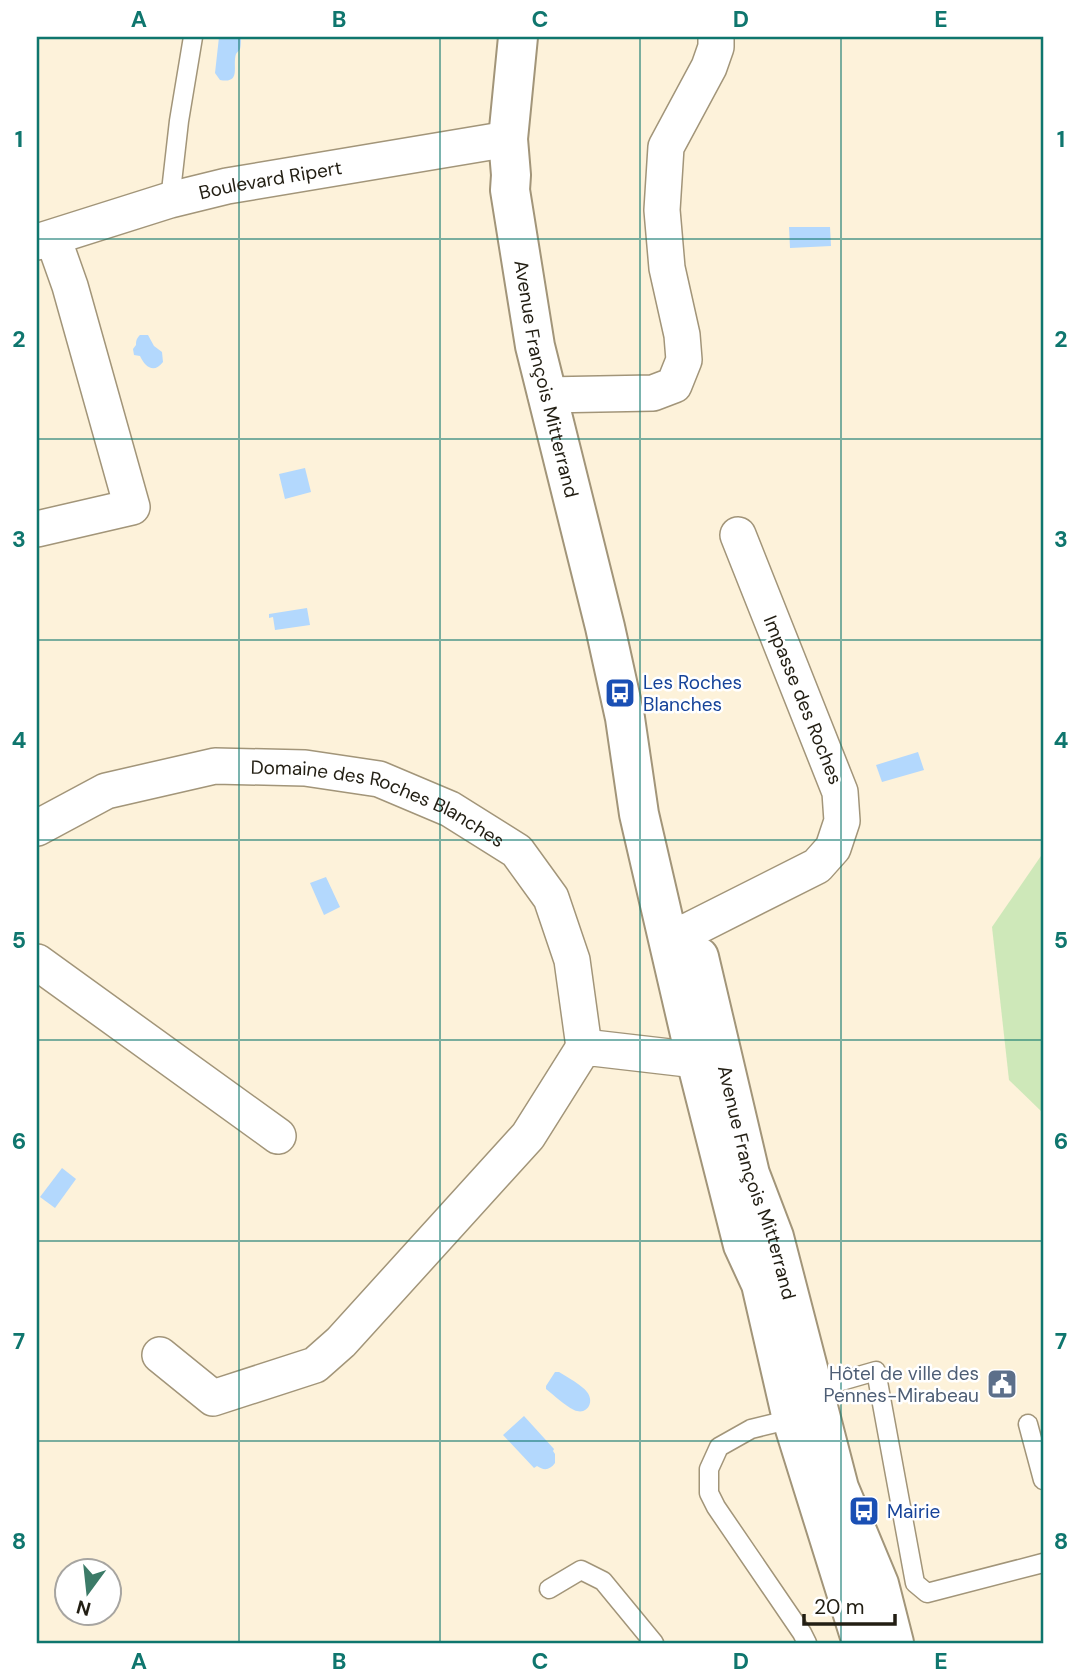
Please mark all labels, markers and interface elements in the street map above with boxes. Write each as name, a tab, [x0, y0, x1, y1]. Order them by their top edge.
text: A	[131, 4, 147, 34]
text: B	[332, 4, 346, 34]
text: C	[532, 4, 548, 34]
text: D	[733, 4, 749, 34]
text: E	[934, 4, 948, 34]
text: 1	[15, 124, 23, 154]
text: 1	[1057, 124, 1065, 154]
street label: Boulevard Ripert	[196, 154, 344, 205]
street label: Avenue François Mitterrand	[509, 258, 585, 500]
text: 2	[12, 324, 26, 354]
text: 2	[1054, 324, 1068, 354]
text: 3	[12, 524, 26, 554]
text: 3	[1054, 524, 1068, 554]
street label: Impasse des Roches	[758, 612, 848, 788]
place label: Les Roches Blanches	[643, 670, 742, 717]
bus stop icon: Les Roches Blanches	[603, 676, 637, 710]
text: 4	[12, 725, 27, 755]
text: 4	[1054, 725, 1069, 755]
street label: Domaine des Roches Blanches	[250, 754, 509, 853]
text: 5	[12, 925, 26, 955]
text: 5	[1054, 925, 1068, 955]
street label: Avenue François Mitterrand	[712, 1063, 802, 1302]
text: 6	[12, 1126, 26, 1156]
text: 6	[1054, 1126, 1068, 1156]
text: 7	[13, 1326, 25, 1356]
text: 7	[1055, 1326, 1067, 1356]
place label: Hôtel de ville des Pennes-Mirabeau	[824, 1361, 979, 1408]
public building icon: Hôtel de ville des Pennes-Mirabeau	[985, 1367, 1019, 1401]
bus stop icon: Mairie	[847, 1494, 881, 1528]
place label: Mairie	[887, 1499, 940, 1524]
text: 8	[12, 1526, 26, 1556]
text: 8	[1054, 1526, 1068, 1556]
north arrow	[52, 1558, 122, 1628]
scale bar	[804, 1582, 894, 1626]
text: 20 m	[814, 1593, 865, 1621]
text: N	[74, 1594, 94, 1622]
text: A	[131, 1646, 147, 1676]
text: B	[332, 1646, 346, 1676]
text: C	[532, 1646, 548, 1676]
text: D	[733, 1646, 749, 1676]
text: E	[934, 1646, 948, 1676]

